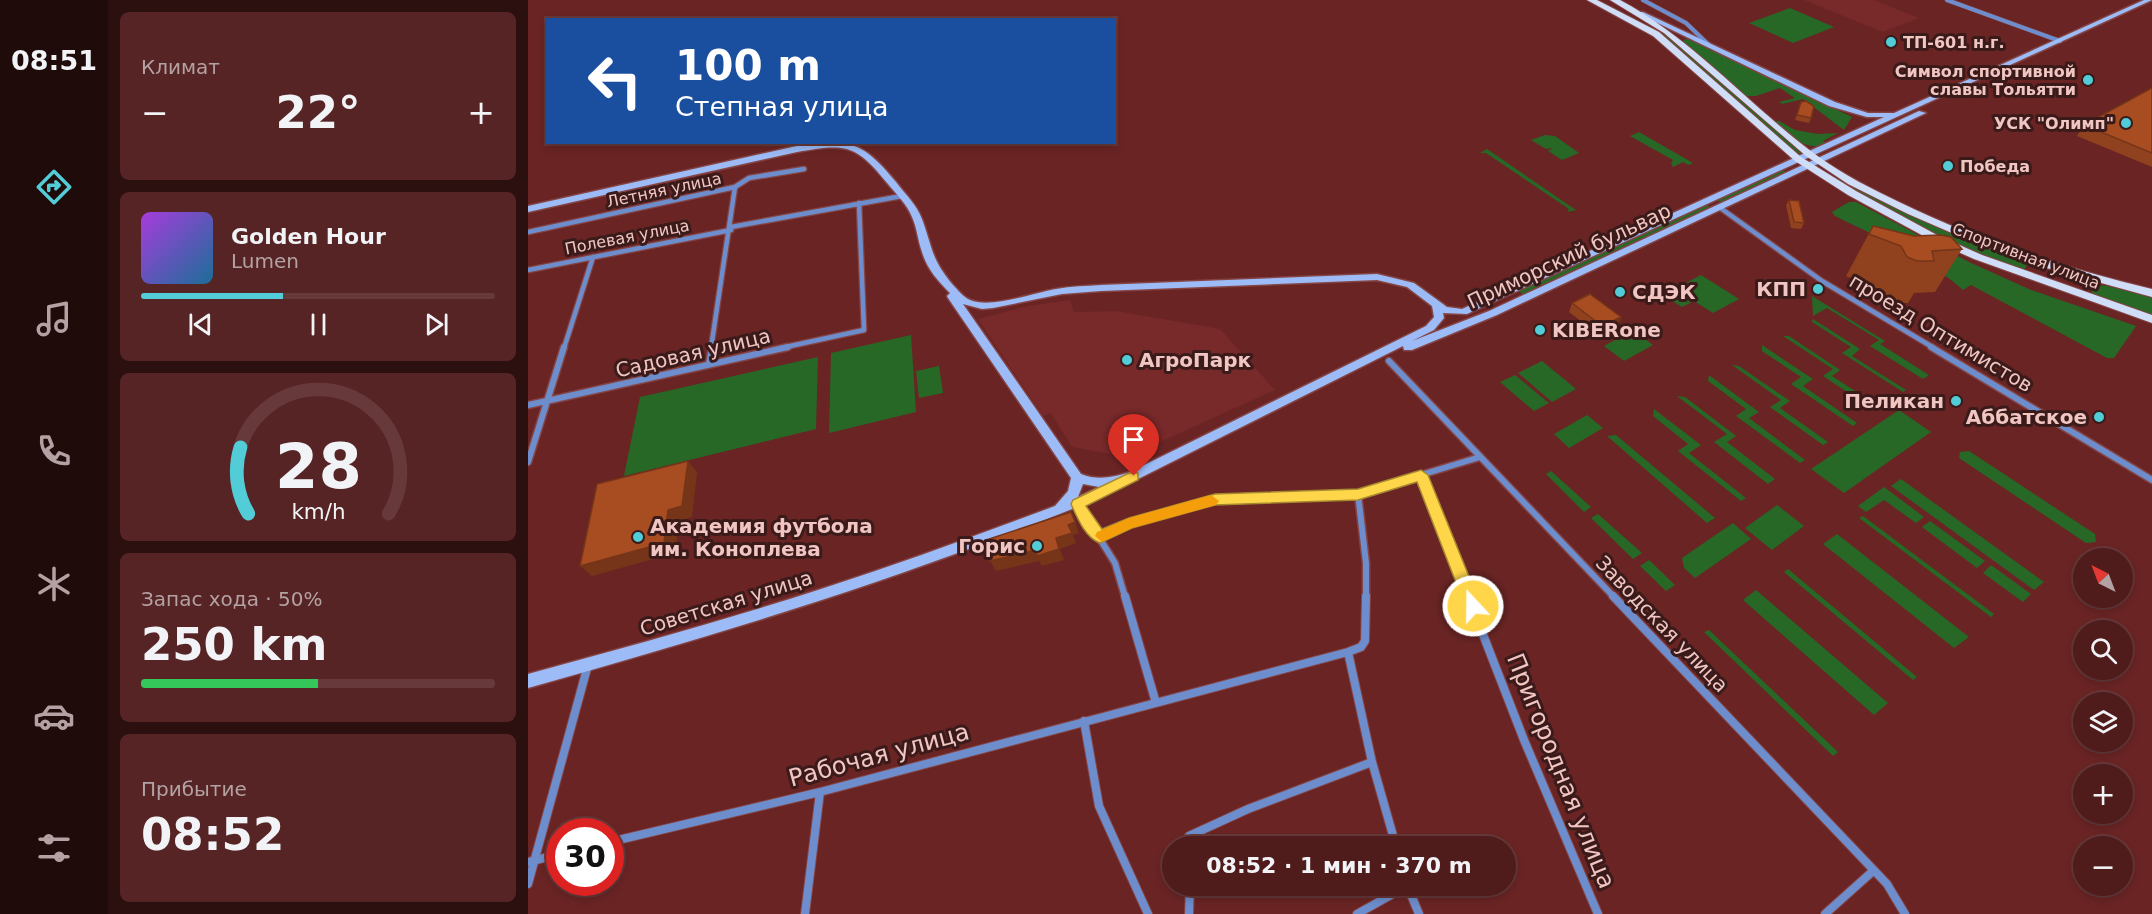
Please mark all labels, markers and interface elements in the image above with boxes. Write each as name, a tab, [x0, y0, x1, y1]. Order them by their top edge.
place label: ТП-601 н.г.	[1903, 33, 2004, 52]
marker: ТП-601 н.г.	[1884, 35, 1898, 49]
text: 100 m	[675, 41, 821, 90]
icon: left	[576, 42, 654, 120]
text: 08:51	[11, 45, 97, 76]
text: Климат	[141, 55, 220, 79]
place label: Символ спортивной славы Тольятти	[1895, 62, 2076, 99]
marker: Символ спортивной славы Тольятти	[2081, 73, 2095, 87]
text: 22°	[275, 86, 361, 139]
text: Степная улица	[675, 91, 889, 122]
text: −	[141, 93, 169, 132]
text: +	[467, 93, 495, 132]
place label: УСК "Олимп"	[1994, 114, 2114, 133]
marker: УСК "Олимп"	[2119, 116, 2133, 130]
place label: Победа	[1960, 157, 2030, 176]
marker: Победа	[1941, 159, 1955, 173]
icon: directions	[33, 166, 75, 208]
street label: Летняя улица	[605, 169, 723, 211]
street label: Приморский бульвар	[1463, 198, 1675, 314]
street label: Полевая улица	[563, 216, 691, 258]
street label: Спортивная улица	[1950, 219, 2102, 293]
text: Golden Hour	[231, 224, 386, 249]
text: Lumen	[231, 249, 299, 273]
street label: проезд Оптимистов	[1845, 269, 2037, 397]
place label: КПП	[1756, 277, 1806, 301]
place label: СДЭК	[1632, 280, 1696, 304]
marker: КПП	[1811, 282, 1825, 296]
marker: СДЭК	[1613, 285, 1627, 299]
icon: music	[33, 298, 75, 340]
icon: previous	[184, 308, 217, 341]
icon: pause	[302, 308, 335, 341]
icon: next	[420, 308, 453, 341]
place label: KIBERone	[1552, 318, 1661, 342]
marker: KIBERone	[1533, 323, 1547, 337]
street label: Садовая улица	[613, 324, 773, 382]
place label: АгроПарк	[1139, 348, 1252, 372]
marker: АгроПарк	[1120, 353, 1134, 367]
place label: Пеликан	[1844, 389, 1944, 413]
marker: Пеликан	[1949, 394, 1963, 408]
place label: Аббатское	[1966, 405, 2087, 429]
marker: Аббатское	[2092, 410, 2106, 424]
pin	[1108, 414, 1159, 476]
icon: arrive	[1117, 423, 1150, 456]
icon: phone	[33, 430, 75, 472]
text: 28	[275, 430, 361, 503]
text: km/h	[291, 499, 345, 524]
place label: Академия футбола им. Коноплева	[650, 514, 873, 561]
marker: Академия футбола им. Коноплева	[631, 530, 645, 544]
place label: Горис	[958, 534, 1025, 558]
marker: Горис	[1030, 539, 1044, 553]
north arrow	[2073, 548, 2133, 608]
map controls	[2073, 548, 2133, 896]
street label: Заводская улица	[1591, 551, 1733, 697]
icon: climate	[33, 563, 75, 605]
street label: Советская улица	[637, 565, 815, 641]
position arrow	[1441, 574, 1505, 638]
text: Запас хода · 50%	[141, 587, 322, 611]
text: 250 km	[141, 618, 327, 671]
button: search	[2073, 620, 2133, 680]
street label: Пригородная улица	[1501, 649, 1621, 893]
button: layers	[2073, 692, 2133, 752]
icon: car	[33, 695, 75, 737]
street label: Рабочая улица	[786, 717, 972, 793]
button: +	[2073, 764, 2133, 824]
text: Прибытие	[141, 777, 247, 801]
text: 08:52	[141, 808, 284, 861]
speed limit sign: 30	[546, 818, 624, 896]
icon: filters	[33, 827, 75, 869]
button: −	[2073, 836, 2133, 896]
text: 08:52 · 1 мин · 370 m	[1206, 853, 1472, 878]

